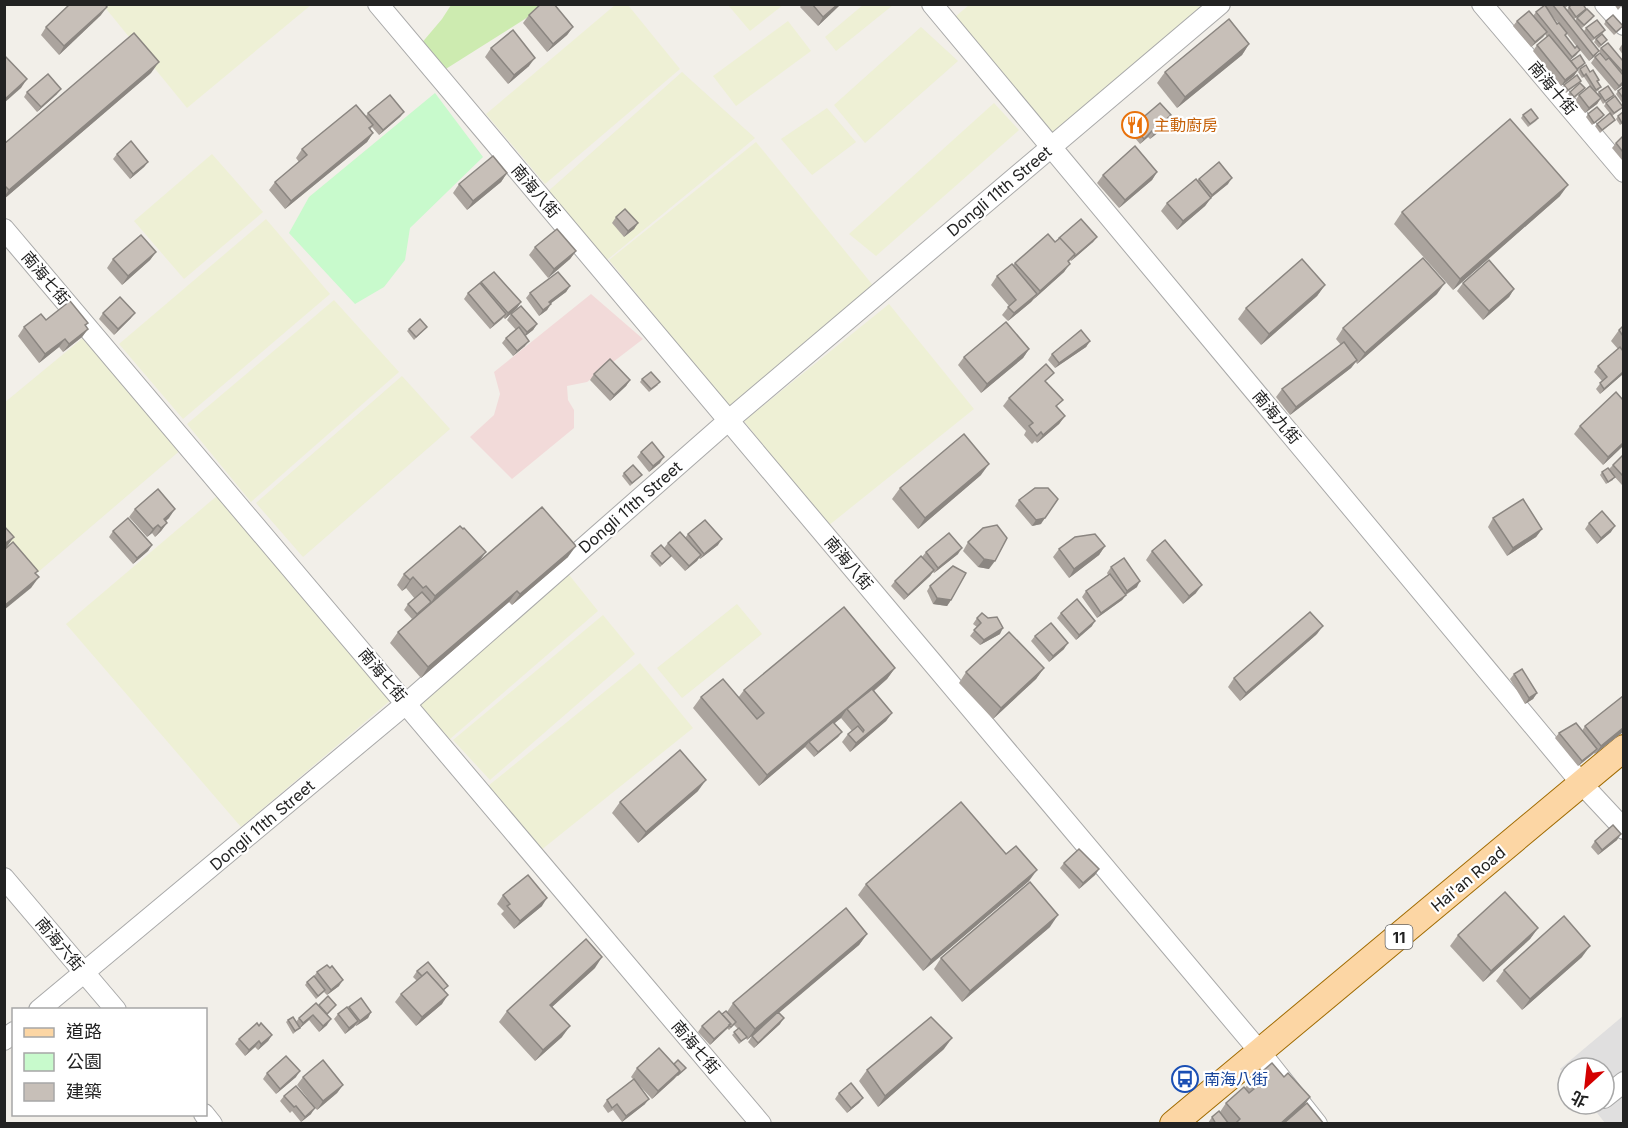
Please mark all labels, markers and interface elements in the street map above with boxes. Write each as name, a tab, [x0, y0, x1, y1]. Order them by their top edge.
street label: 南海十街	[1525, 57, 1581, 119]
restaurant icon: 主動廚房	[1120, 110, 1150, 140]
place label: 主動廚房	[1154, 115, 1218, 135]
street label: Dongli 11th Street	[943, 141, 1055, 241]
street label: 南海八街	[508, 160, 564, 222]
street label: 南海七街	[18, 247, 74, 309]
street label: 南海九街	[1249, 386, 1305, 448]
street label: Dongli 11th Street	[574, 457, 686, 557]
street label: 南海八街	[821, 532, 877, 594]
street label: 南海七街	[355, 644, 411, 706]
street label: Dongli 11th Street	[206, 775, 318, 875]
street label: Hai'an Road	[1427, 842, 1509, 916]
street label: 南海六街	[32, 913, 88, 975]
road number: 11	[1386, 925, 1412, 949]
legend	[12, 1008, 207, 1116]
street label: 南海七街	[668, 1016, 724, 1078]
text: 道路	[66, 1021, 102, 1042]
text: 公園	[66, 1051, 102, 1072]
north arrow	[1556, 1056, 1616, 1116]
bus stop icon: 南海八街	[1170, 1064, 1200, 1094]
place label: 南海八街	[1204, 1069, 1268, 1089]
text: 建築	[66, 1081, 102, 1102]
text: 北	[1568, 1087, 1591, 1112]

